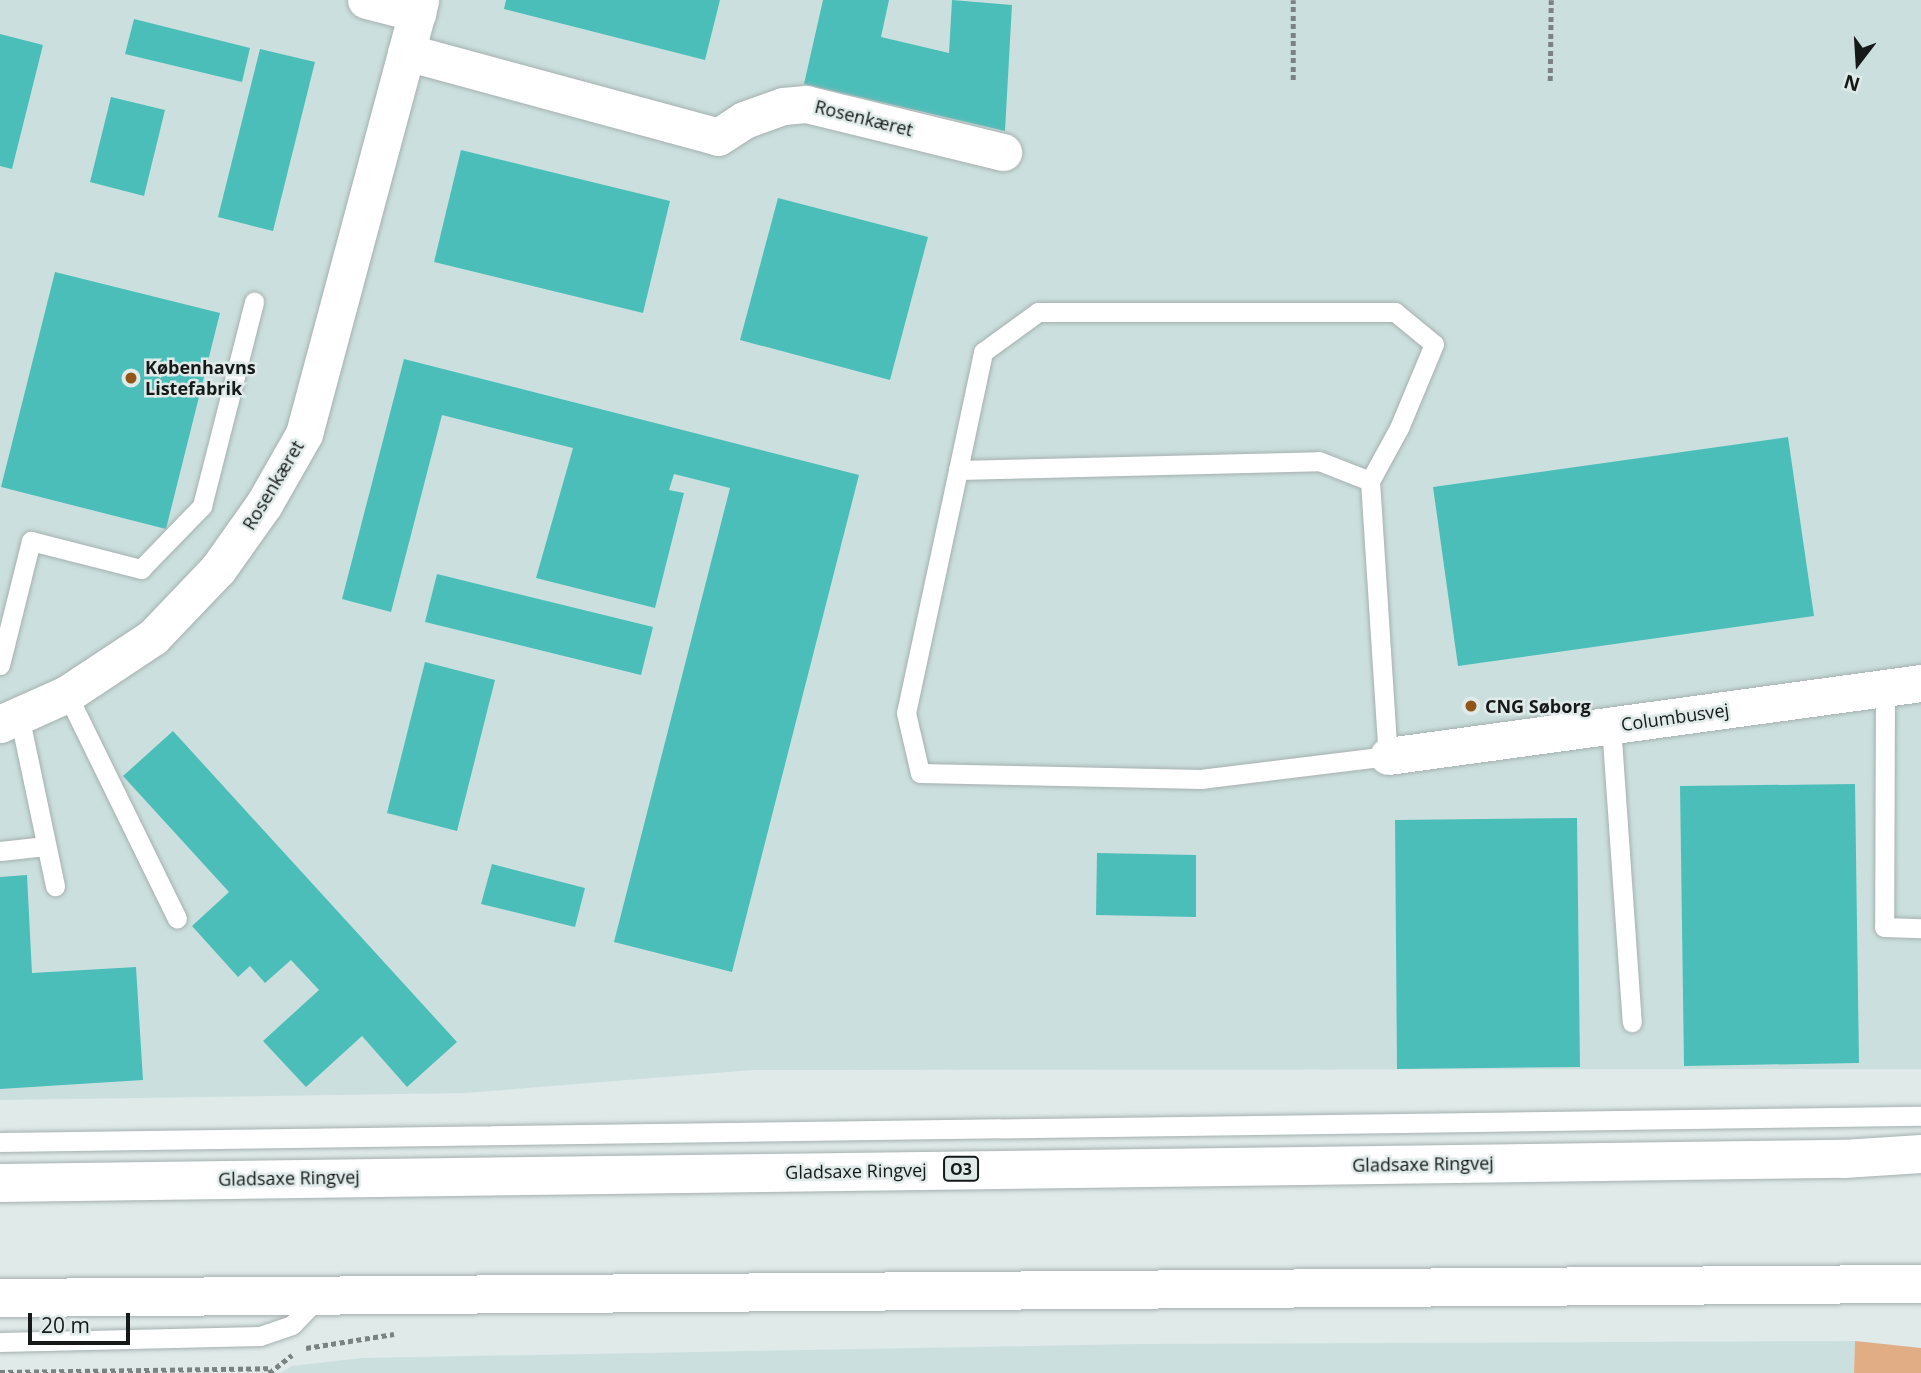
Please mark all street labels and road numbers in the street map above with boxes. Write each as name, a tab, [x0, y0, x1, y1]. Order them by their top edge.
street label: Rosenkæret	[813, 95, 915, 141]
street label: Rosenkæret	[238, 436, 308, 534]
street label: Columbusvej	[1620, 699, 1730, 735]
street label: Gladsaxe Ringvej	[1352, 1152, 1494, 1176]
road number: O3	[942, 1156, 980, 1182]
street label: Gladsaxe Ringvej	[785, 1159, 927, 1183]
street label: Gladsaxe Ringvej	[218, 1166, 360, 1190]

